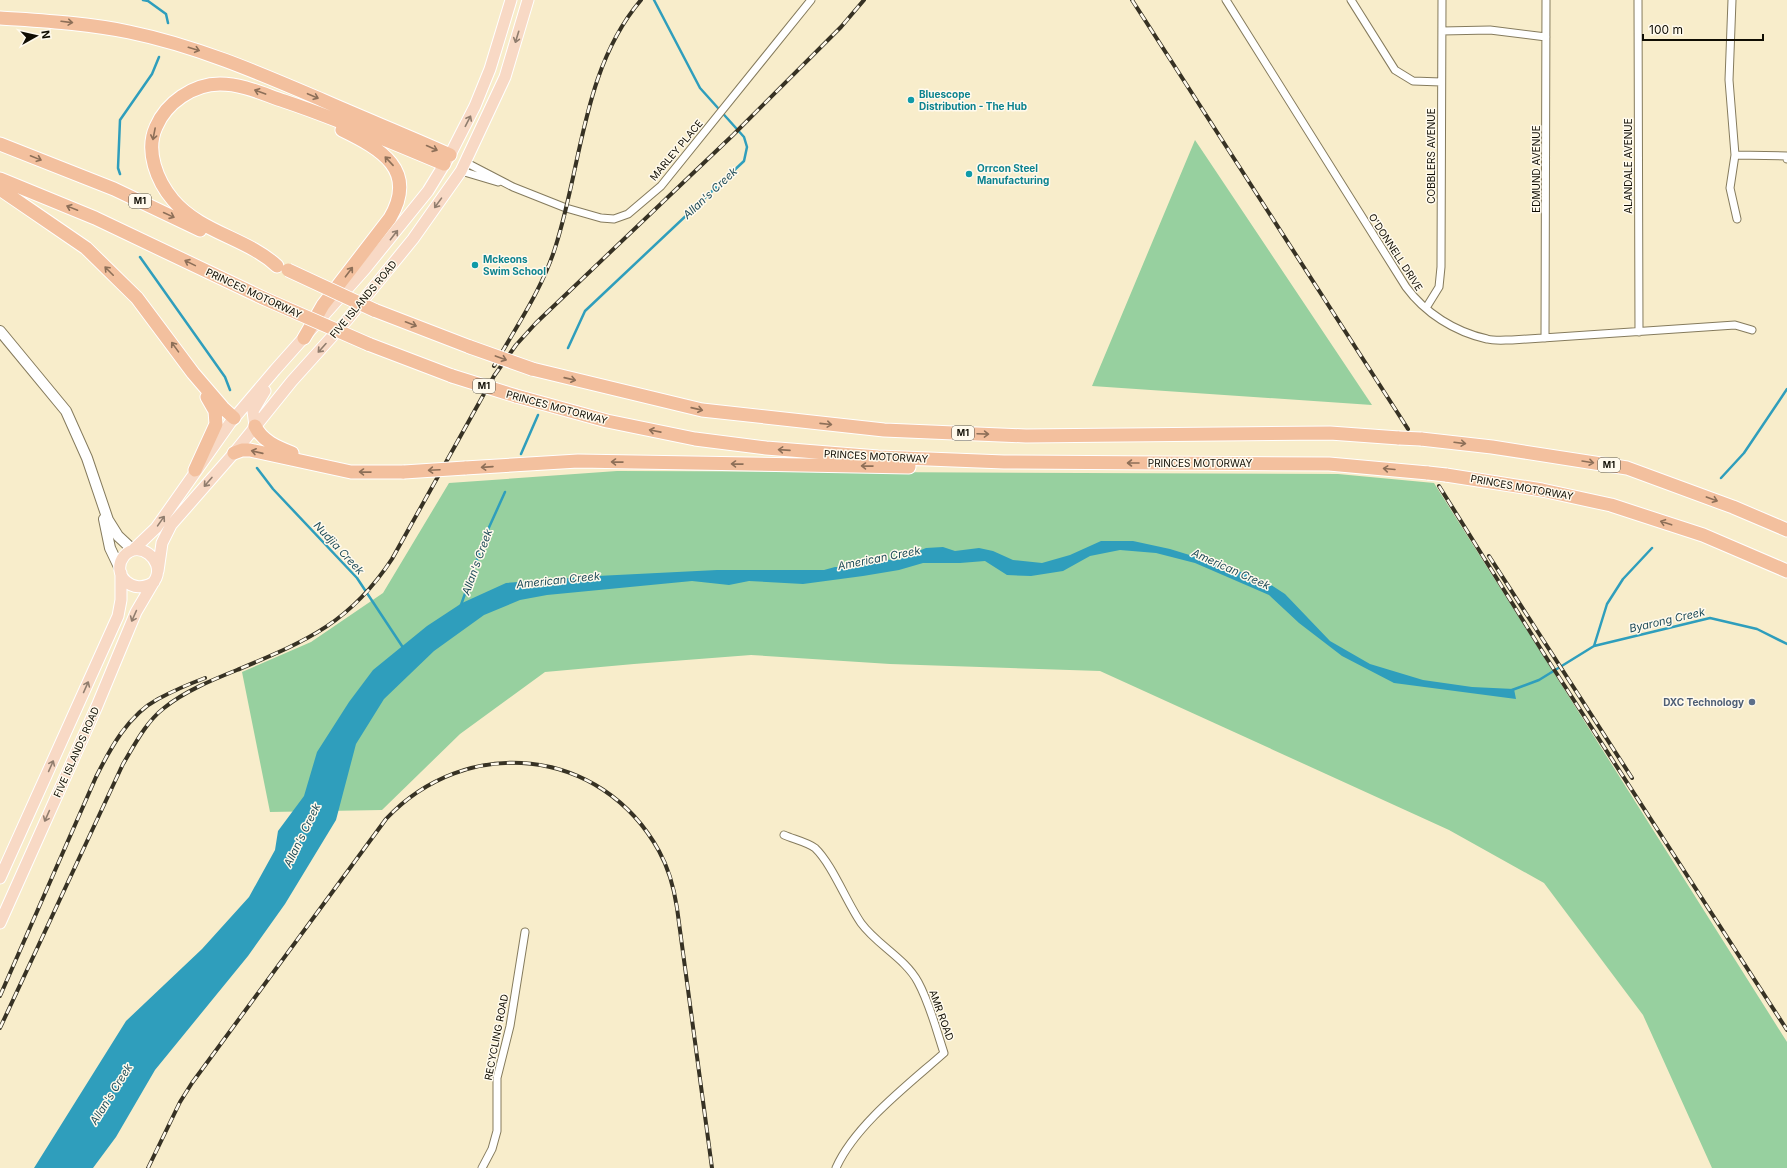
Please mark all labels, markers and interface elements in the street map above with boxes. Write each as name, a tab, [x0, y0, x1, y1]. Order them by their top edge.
north arrow	[16, 16, 56, 56]
scale bar	[1643, 16, 1763, 42]
one-way arrow	[60, 19, 73, 26]
text: 100 m	[1649, 22, 1683, 37]
text: N	[38, 29, 53, 40]
one-way arrow	[513, 31, 520, 44]
one-way arrow	[187, 46, 200, 53]
one-way arrow	[254, 88, 266, 96]
place label: Bluescope Distribution - The Hub	[919, 88, 1027, 112]
one-way arrow	[307, 93, 319, 100]
marker: Bluescope Distribution - The Hub	[906, 95, 916, 105]
street label: COBBLERS AVENUE	[1425, 108, 1437, 204]
one-way arrow	[465, 115, 472, 127]
street label: MARLEY PLACE	[647, 117, 705, 183]
street label: ALANDALE AVENUE	[1622, 118, 1634, 214]
street label: EDMUND AVENUE	[1530, 125, 1542, 213]
one-way arrow	[150, 127, 158, 140]
one-way arrow	[426, 144, 438, 152]
one-way arrow	[30, 155, 42, 163]
one-way arrow	[385, 156, 394, 166]
place label: Orrcon Steel Manufacturing	[977, 162, 1049, 187]
water label: Allan's Creek	[679, 164, 741, 222]
marker: Orrcon Steel Manufacturing	[964, 169, 974, 179]
road number: M1	[129, 194, 151, 208]
one-way arrow	[434, 198, 443, 209]
one-way arrow	[67, 204, 79, 212]
street label: O'DONNELL DRIVE	[1366, 211, 1426, 293]
one-way arrow	[162, 212, 174, 219]
one-way arrow	[389, 230, 398, 241]
place label: Mckeons Swim School	[483, 253, 546, 277]
street label: FIVE ISLANDS ROAD	[327, 258, 399, 340]
one-way arrow	[184, 259, 196, 266]
marker: Mckeons Swim School	[470, 260, 480, 270]
street label: PRINCES MOTORWAY	[204, 265, 304, 321]
one-way arrow	[104, 266, 114, 276]
one-way arrow	[345, 266, 353, 277]
one-way arrow	[404, 321, 416, 328]
one-way arrow	[171, 342, 179, 353]
one-way arrow	[317, 343, 326, 353]
one-way arrow	[495, 355, 508, 362]
one-way arrow	[563, 375, 576, 383]
road number: M1	[473, 379, 495, 393]
street label: PRINCES MOTORWAY	[505, 388, 609, 426]
one-way arrow	[690, 405, 703, 413]
one-way arrow	[819, 420, 832, 428]
one-way arrow	[649, 426, 662, 434]
road number: M1	[952, 426, 974, 440]
one-way arrow	[976, 430, 989, 438]
one-way arrow	[1453, 439, 1466, 447]
one-way arrow	[778, 446, 791, 453]
one-way arrow	[251, 447, 264, 455]
street label: PRINCES MOTORWAY	[824, 447, 929, 465]
street label: PRINCES MOTORWAY	[1148, 457, 1252, 469]
one-way arrow	[611, 458, 624, 466]
one-way arrow	[1582, 458, 1595, 466]
road number: M1	[1598, 458, 1620, 472]
one-way arrow	[1127, 459, 1140, 467]
one-way arrow	[731, 460, 744, 468]
one-way arrow	[861, 462, 874, 470]
one-way arrow	[481, 463, 494, 470]
one-way arrow	[428, 466, 441, 474]
one-way arrow	[1383, 466, 1396, 473]
one-way arrow	[359, 468, 372, 476]
street label: PRINCES MOTORWAY	[1470, 472, 1575, 502]
one-way arrow	[204, 477, 213, 488]
one-way arrow	[1706, 496, 1718, 504]
one-way arrow	[157, 515, 165, 526]
water label: Nudjia Creek	[311, 519, 368, 578]
one-way arrow	[1660, 519, 1673, 526]
water label: Allan's Creek	[458, 526, 496, 598]
water label: American Creek	[836, 543, 922, 573]
water label: American Creek	[1189, 545, 1273, 593]
water label: American Creek	[515, 569, 601, 591]
water label: Byarong Creek	[1628, 604, 1707, 636]
one-way arrow	[130, 609, 138, 621]
one-way arrow	[83, 682, 90, 694]
place label: DXC Technology	[1663, 696, 1744, 709]
marker: DXC Technology	[1747, 697, 1757, 707]
street label: FIVE ISLANDS ROAD	[51, 705, 101, 799]
one-way arrow	[47, 761, 55, 773]
water label: Allan's Creek	[280, 800, 324, 870]
one-way arrow	[43, 810, 50, 822]
street label: AMR ROAD	[927, 988, 957, 1042]
street label: RECYCLING ROAD	[482, 993, 510, 1081]
water label: Allan's Creek	[86, 1060, 136, 1128]

